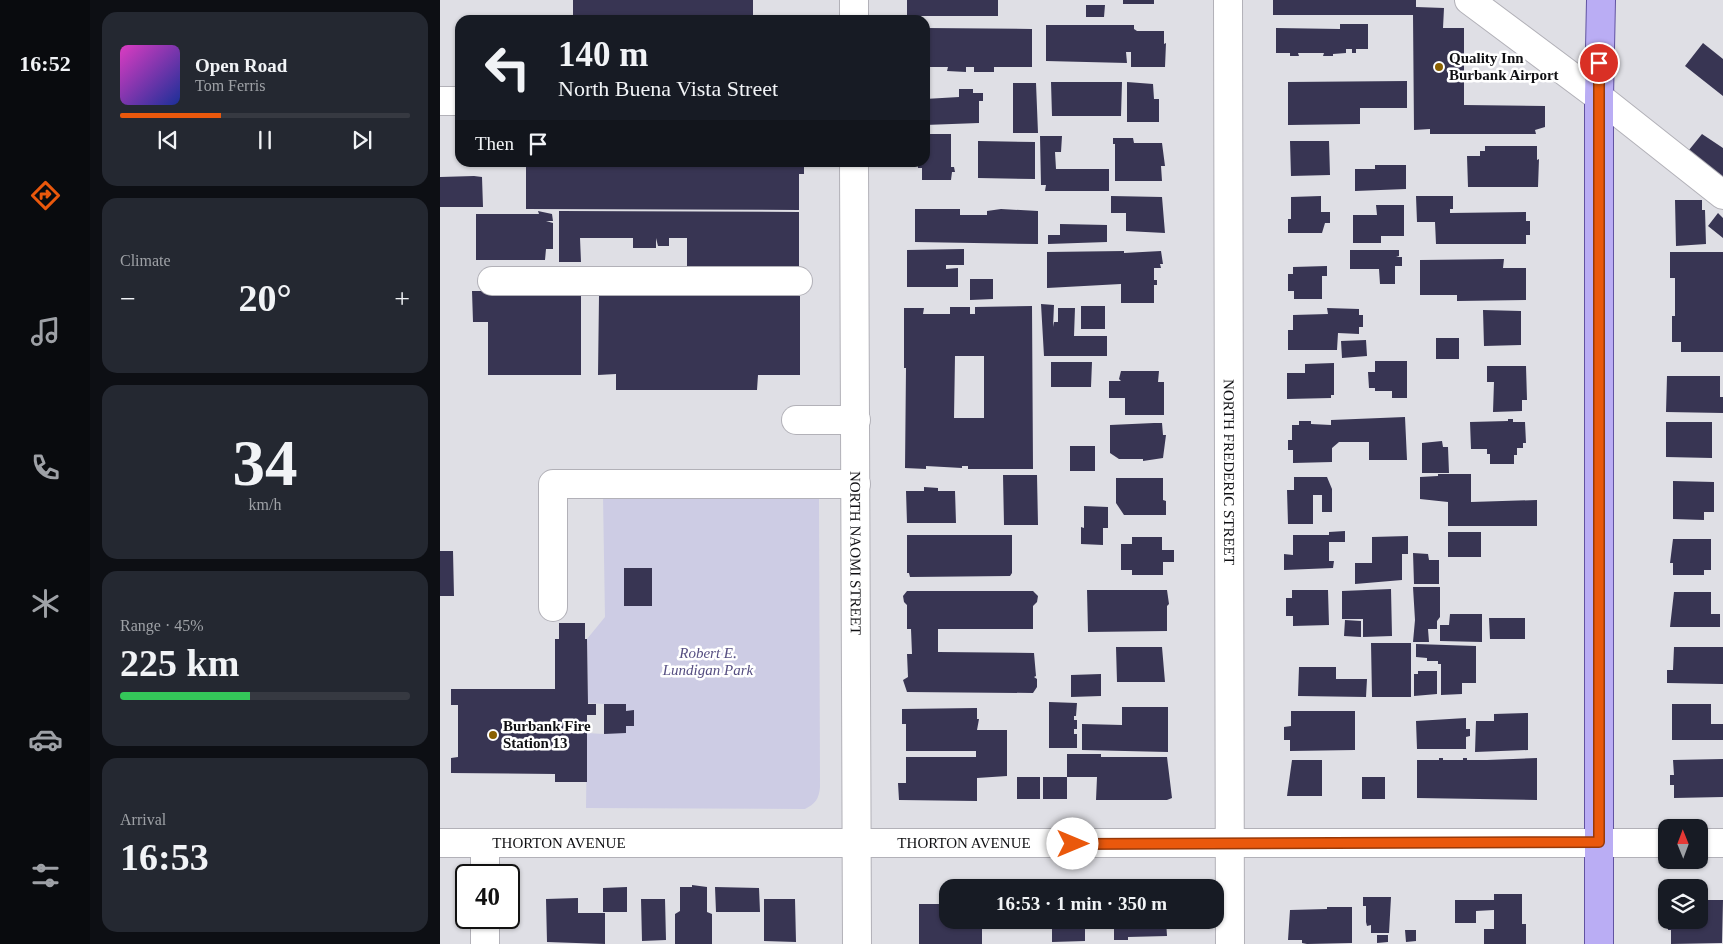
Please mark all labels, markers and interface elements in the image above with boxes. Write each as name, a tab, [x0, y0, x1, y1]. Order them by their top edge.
icon: left	[475, 35, 540, 100]
text: 140 m	[558, 35, 648, 74]
pin	[1578, 42, 1620, 84]
icon: arrive	[1585, 49, 1613, 77]
place label: Quality Inn Burbank Airport	[1449, 50, 1559, 83]
text: 16:52	[19, 51, 71, 76]
text: Open Road	[195, 55, 287, 76]
marker: Quality Inn Burbank Airport	[1433, 61, 1445, 73]
text: North Buena Vista Street	[558, 76, 778, 101]
text: Tom Ferris	[195, 77, 265, 94]
icon: previous	[154, 126, 182, 154]
icon: pause	[251, 126, 279, 154]
icon: next	[348, 126, 376, 154]
icon: arrive	[524, 130, 552, 158]
text: Then	[475, 133, 514, 154]
icon: directions	[28, 178, 63, 213]
text: Climate	[120, 252, 171, 269]
text: 20°	[238, 277, 292, 319]
text: −	[120, 283, 136, 314]
text: +	[394, 283, 410, 314]
icon: music	[28, 314, 63, 349]
street label: NORTH FREDERIC STREET	[1221, 379, 1237, 565]
text: 34	[233, 427, 298, 499]
icon: phone	[28, 450, 63, 485]
street label: NORTH NAOMI STREET	[847, 471, 864, 635]
text: km/h	[249, 496, 281, 513]
icon: climate	[28, 586, 63, 621]
text: Range · 45%	[120, 617, 204, 634]
text: 225 km	[120, 642, 239, 684]
park label: Robert E. Lundigan Park	[662, 645, 754, 678]
place label: Burbank Fire Station 13	[503, 718, 591, 751]
icon: car	[28, 722, 63, 757]
marker: Burbank Fire Station 13	[487, 729, 499, 741]
text: Arrival	[120, 811, 166, 828]
position arrow	[1046, 817, 1098, 869]
north arrow	[1658, 819, 1708, 869]
map controls	[1658, 819, 1708, 929]
street label: THORTON AVENUE	[492, 835, 626, 851]
street label: THORTON AVENUE	[897, 835, 1031, 851]
text: 16:53	[120, 836, 209, 878]
icon: filters	[28, 858, 63, 893]
speed limit sign: 40	[455, 864, 520, 929]
button: layers	[1658, 879, 1708, 929]
text: 16:53 · 1 min · 350 m	[996, 893, 1167, 914]

